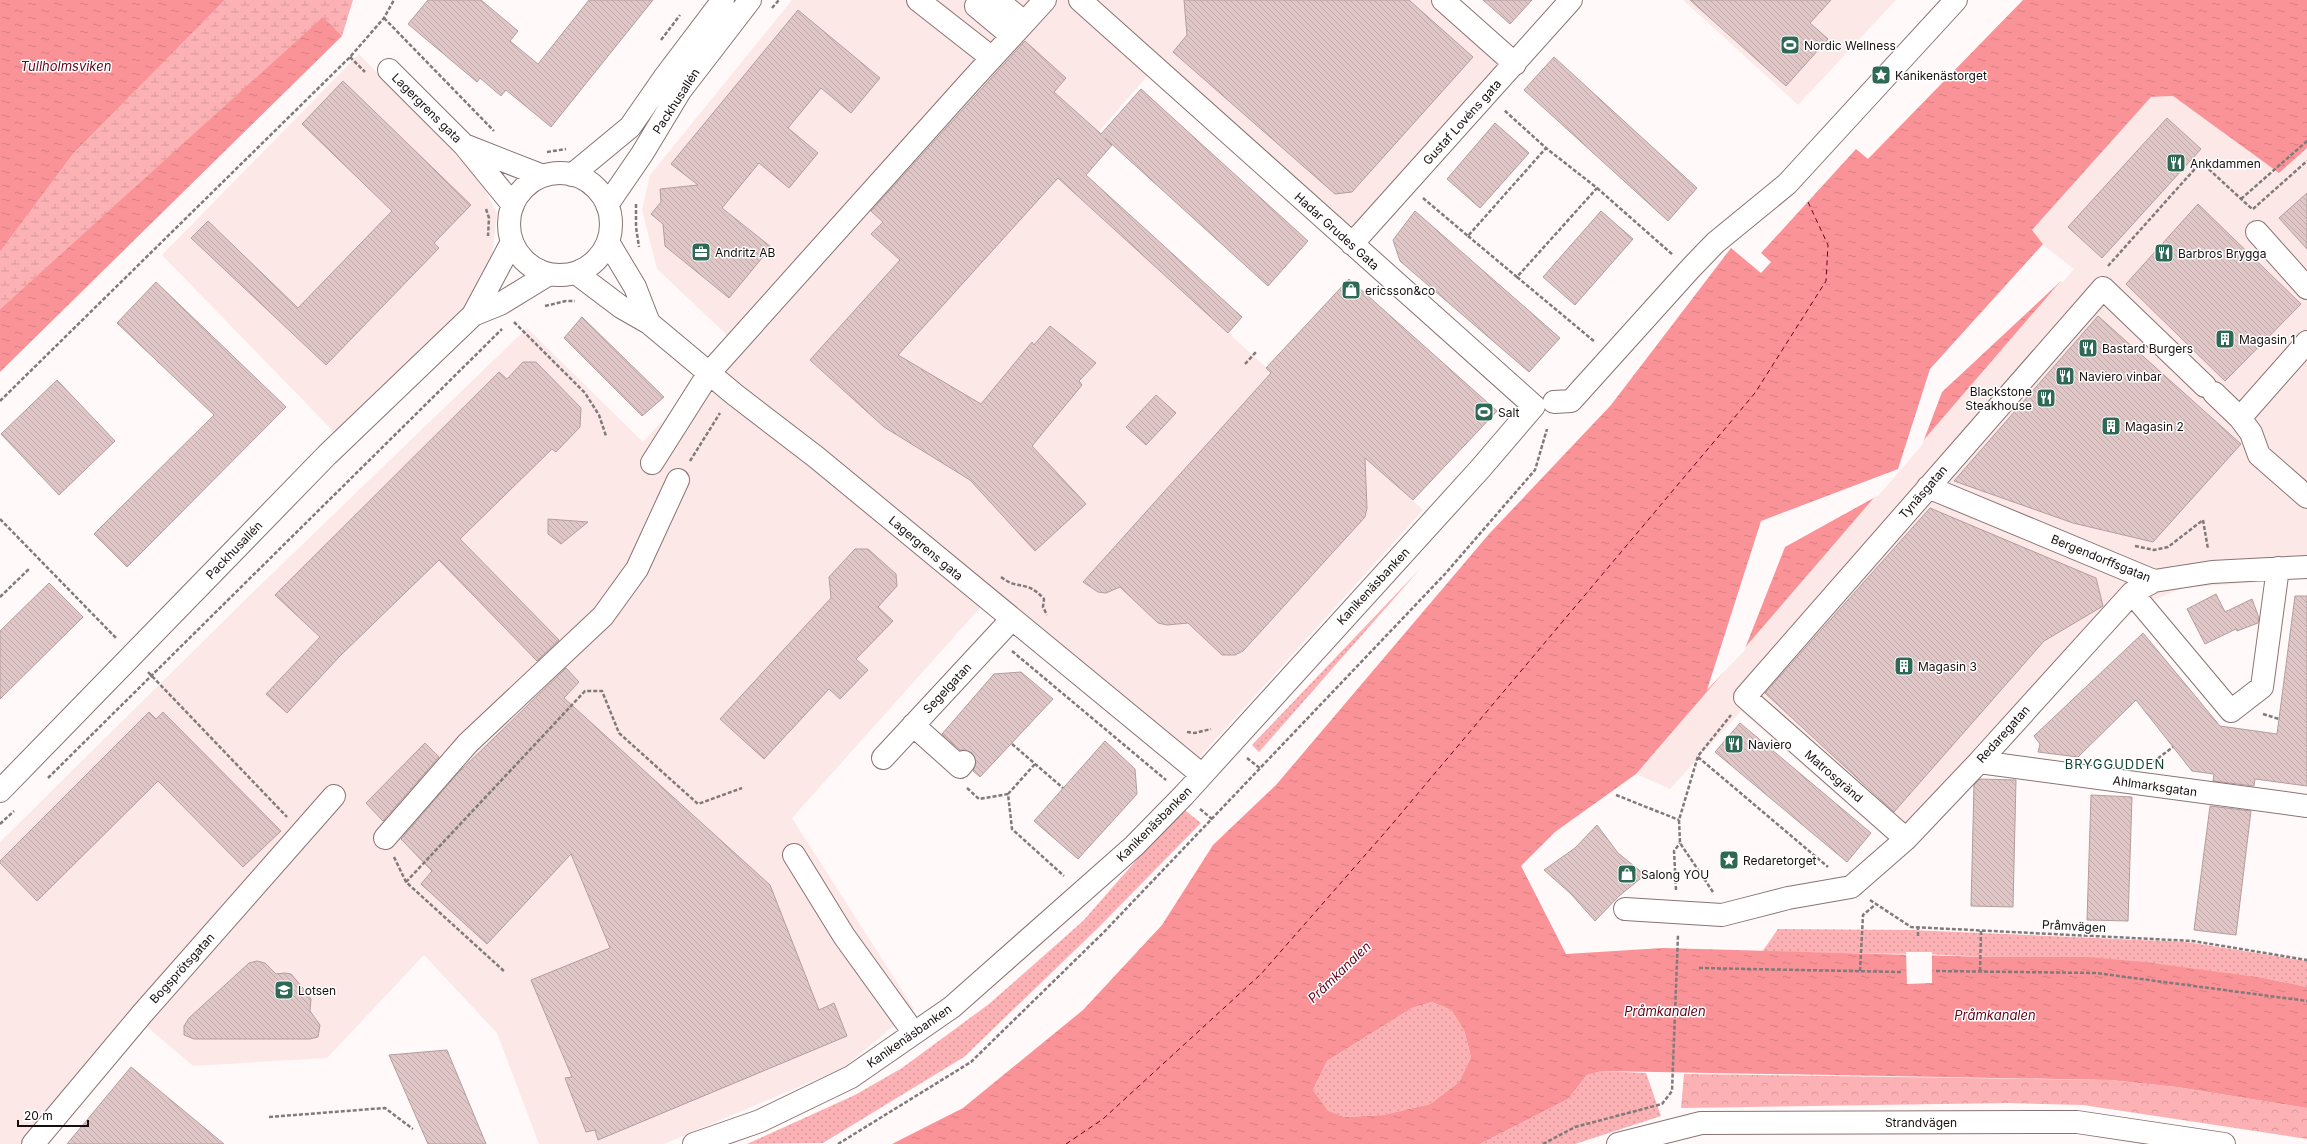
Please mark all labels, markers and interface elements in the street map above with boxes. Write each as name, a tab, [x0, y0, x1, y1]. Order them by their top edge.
sports icon: Nordic Wellness	[1779, 34, 1801, 56]
place label: Nordic Wellness	[1804, 38, 1896, 53]
water label: Tullholmsviken	[21, 58, 112, 74]
place icon: Kanikenästorget	[1870, 64, 1892, 86]
street label: Packhusallén	[649, 65, 703, 137]
place label: Kanikenästorget	[1895, 68, 1987, 83]
street label: Lagergrens gata	[389, 70, 465, 146]
street label: Gustaf Lovéns gata	[1420, 76, 1504, 168]
restaurant icon: Ankdammen	[2165, 152, 2187, 174]
place label: Ankdammen	[2190, 156, 2261, 171]
street label: Hadar Grudes Gata	[1292, 189, 1382, 273]
office icon: Andritz AB	[690, 241, 712, 263]
restaurant icon: Barbros Brygga	[2153, 242, 2175, 264]
place label: Andritz AB	[715, 245, 776, 260]
place label: Barbros Brygga	[2178, 246, 2266, 261]
shop icon: ericsson&co	[1340, 279, 1362, 301]
place label: ericsson&co	[1365, 283, 1435, 298]
building icon: Magasin 1	[2214, 328, 2236, 350]
place label: Magasin 1	[2239, 332, 2295, 347]
restaurant icon: Bastard Burgers	[2077, 337, 2099, 359]
place label: Bastard Burgers	[2102, 341, 2193, 356]
restaurant icon: Naviero vinbar	[2054, 365, 2076, 387]
place label: Naviero vinbar	[2079, 369, 2162, 384]
place label: Blackstone Steakhouse	[1965, 384, 2032, 413]
restaurant icon: Blackstone Steakhouse	[2035, 387, 2057, 409]
sports icon: Salt	[1473, 401, 1495, 423]
place label: Salt	[1498, 405, 1520, 420]
building icon: Magasin 2	[2100, 415, 2122, 437]
place label: Magasin 2	[2125, 419, 2184, 434]
street label: Tynäsgatan	[1896, 462, 1950, 522]
street label: Lagergrens gata	[886, 513, 966, 583]
street label: Packhusallén	[203, 518, 265, 582]
street label: Bergendorffsgatan	[2049, 531, 2153, 585]
street label: Kanikenäsbanken	[1333, 544, 1413, 628]
building icon: Magasin 3	[1893, 655, 1915, 677]
place label: Magasin 3	[1918, 659, 1977, 674]
street label: Segelgatan	[920, 660, 974, 716]
street label: Redaregatan	[1973, 702, 2033, 766]
restaurant icon: Naviero	[1723, 733, 1745, 755]
place label: Naviero	[1748, 737, 1792, 752]
street label: Matrosgränd	[1802, 747, 1866, 805]
district label: BRYGGUDDEN	[2065, 756, 2165, 772]
street label: Ahlmarksgatan	[2112, 773, 2198, 799]
street label: Kanikenäsbanken	[1113, 783, 1195, 865]
place icon: Redaretorget	[1718, 849, 1740, 871]
place label: Redaretorget	[1743, 853, 1817, 868]
shop icon: Salong YOU	[1616, 863, 1638, 885]
place label: Salong YOU	[1641, 867, 1709, 882]
street label: Pråmvägen	[2042, 917, 2106, 935]
street label: Bogsprötsgatan	[146, 930, 218, 1006]
water label: Pråmkanalen	[1304, 938, 1374, 1006]
school or university icon: Lotsen	[273, 979, 295, 1001]
place label: Lotsen	[298, 983, 336, 998]
street label: Kanikenäsbanken	[864, 1001, 954, 1071]
water label: Pråmkanalen	[1624, 1003, 1706, 1019]
water label: Pråmkanalen	[1954, 1007, 2036, 1023]
scale bar	[18, 1102, 88, 1128]
text: 20 m	[24, 1108, 53, 1123]
street label: Strandvägen	[1885, 1115, 1957, 1130]

